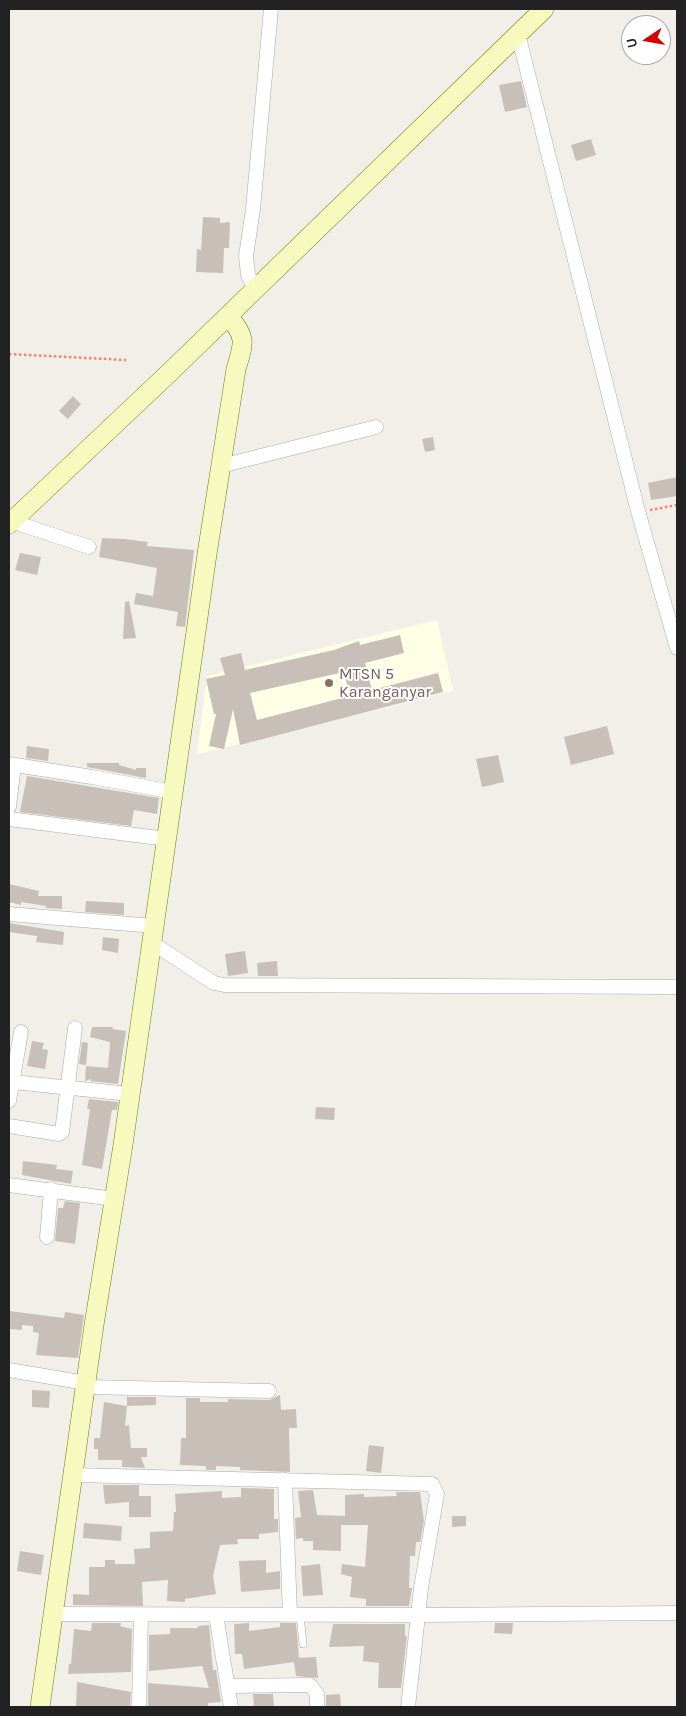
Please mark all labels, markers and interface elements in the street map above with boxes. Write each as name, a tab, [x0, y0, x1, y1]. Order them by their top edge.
north arrow	[621, 15, 671, 65]
text: U	[622, 37, 641, 50]
place label: MTSN 5 Karanganyar	[339, 664, 431, 702]
marker: MTSN 5 Karanganyar	[323, 677, 335, 689]

